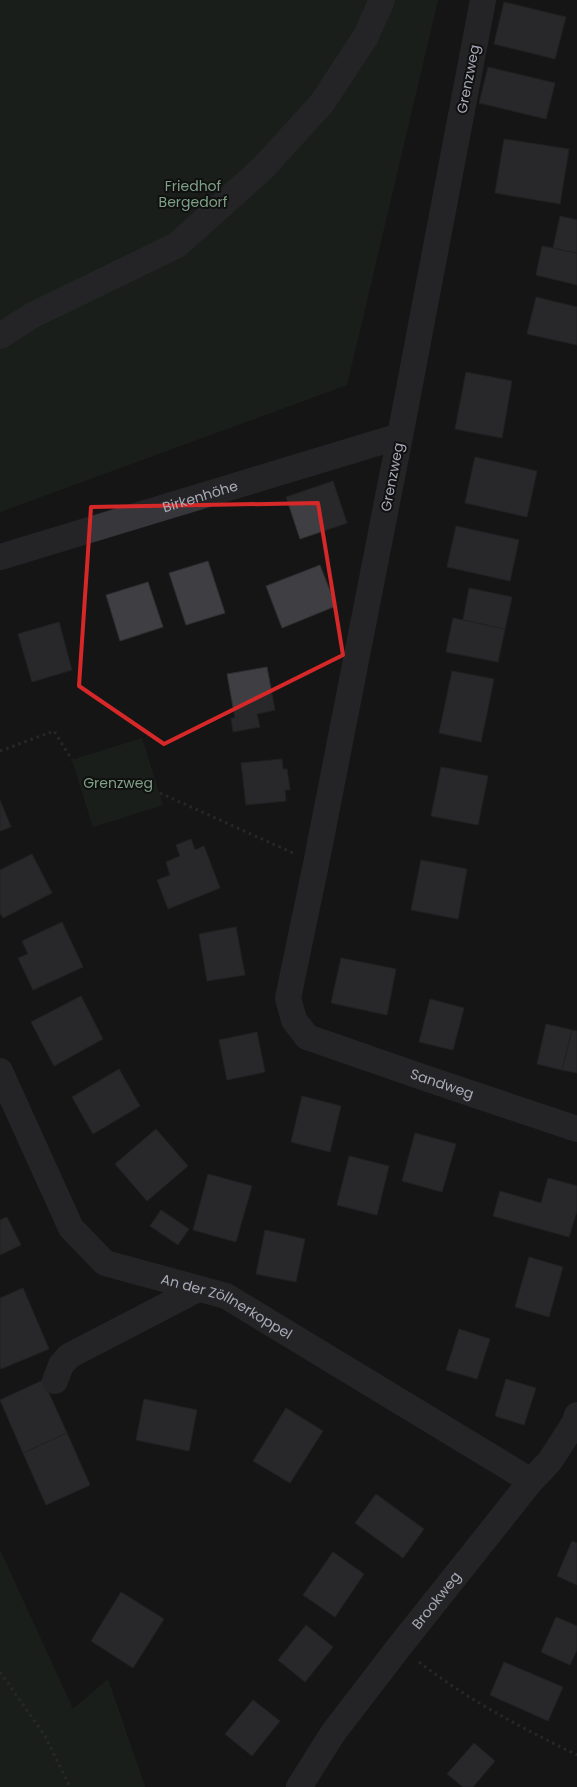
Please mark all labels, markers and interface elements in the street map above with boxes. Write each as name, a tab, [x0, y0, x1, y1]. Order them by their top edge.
street label: Grenzweg	[452, 43, 484, 115]
park label: Friedhof Bergedorf	[159, 176, 228, 212]
street label: Grenzweg	[376, 441, 408, 513]
street label: Birkenhöhe	[160, 476, 240, 517]
park label: Grenzweg	[83, 773, 153, 793]
street label: Sandweg	[408, 1064, 476, 1104]
street label: An der Zöllnerkoppel	[159, 1269, 296, 1344]
street label: Brookweg	[407, 1567, 465, 1633]

